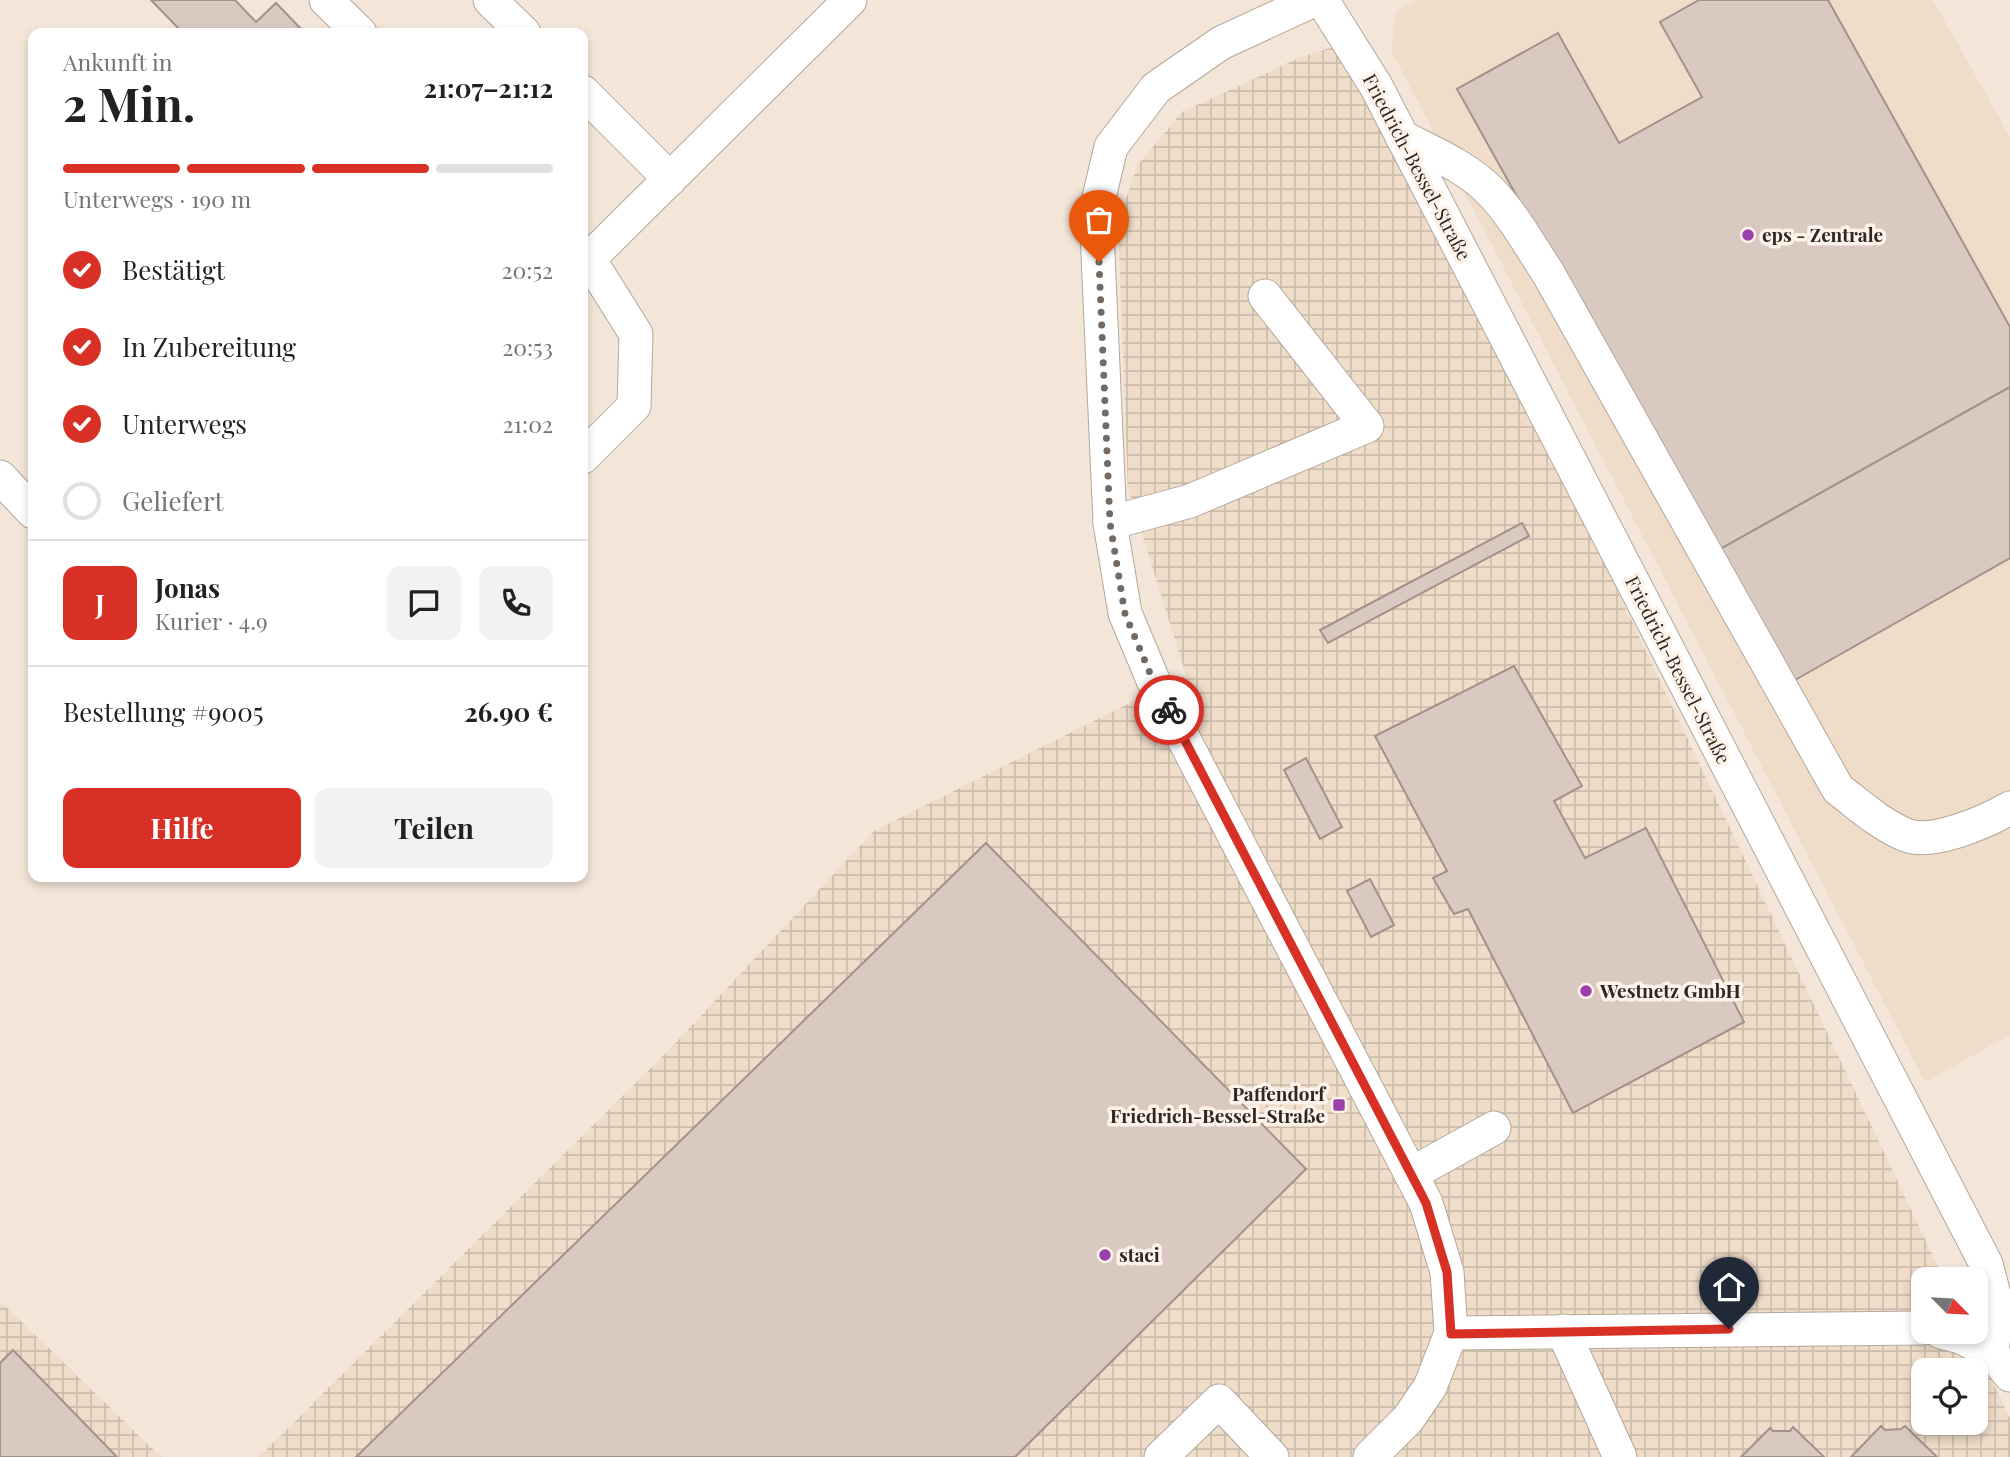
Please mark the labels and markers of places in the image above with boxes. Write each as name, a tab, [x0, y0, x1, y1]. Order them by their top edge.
pin	[1069, 190, 1129, 262]
place label: eps - Zentrale	[1762, 221, 1883, 247]
marker: eps - Zentrale	[1740, 227, 1756, 243]
place label: Westnetz GmbH	[1599, 977, 1741, 1003]
marker: Westnetz GmbH	[1578, 983, 1594, 999]
place label: Paffendorf Friedrich-Bessel-Straße	[1110, 1080, 1327, 1128]
marker: Paffendorf Friedrich-Bessel-Straße	[1331, 1097, 1347, 1113]
place label: staci	[1119, 1241, 1160, 1267]
marker: staci	[1097, 1247, 1113, 1263]
pin	[1699, 1257, 1759, 1329]

